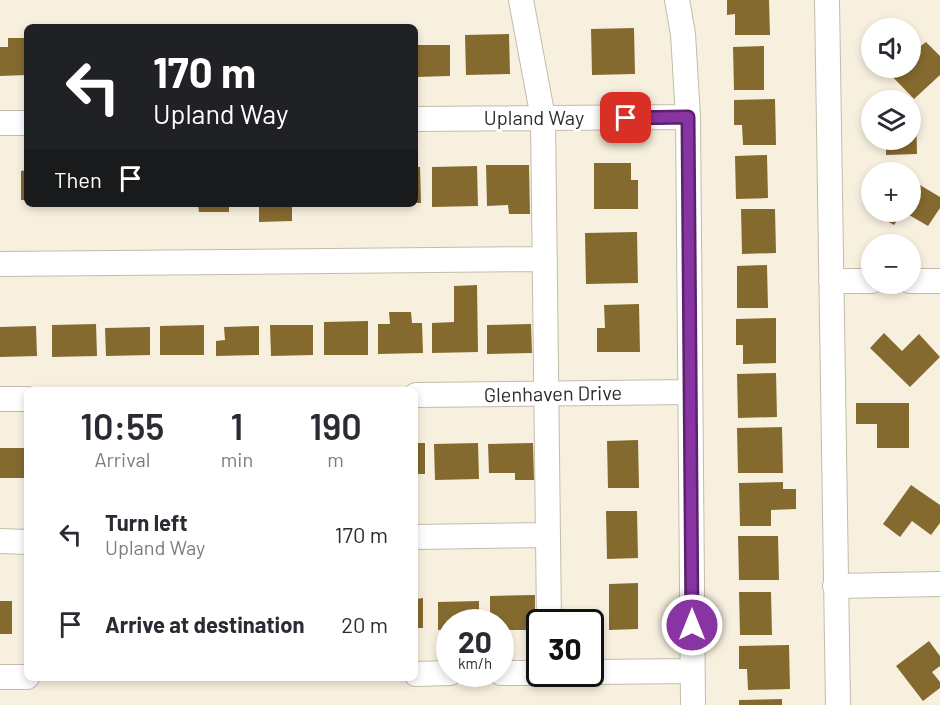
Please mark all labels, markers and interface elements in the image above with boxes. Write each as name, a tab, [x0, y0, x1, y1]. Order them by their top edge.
map controls	[861, 18, 921, 294]
button: sound	[861, 18, 921, 78]
text: 170 m	[153, 46, 256, 96]
icon: left	[54, 48, 132, 126]
button: layers	[861, 90, 921, 150]
pin	[600, 92, 651, 143]
text: Upland Way	[153, 97, 288, 129]
icon: arrive	[609, 101, 642, 134]
street label: Upland Way	[484, 105, 584, 129]
icon: arrive	[114, 162, 147, 195]
button: +	[861, 162, 921, 222]
text: Then	[54, 166, 102, 192]
button: −	[861, 234, 921, 294]
street label: Glenhaven Drive	[484, 380, 622, 406]
text: 10:55	[80, 404, 164, 447]
text: 1	[231, 404, 243, 447]
text: 190	[310, 404, 362, 447]
text: Arrival	[94, 447, 150, 471]
text: min	[221, 447, 253, 471]
text: m	[327, 447, 344, 471]
text: Turn left	[105, 509, 188, 535]
icon: left	[54, 518, 87, 551]
text: 170 m	[335, 521, 388, 547]
text: Upland Way	[105, 535, 205, 559]
position arrow	[660, 593, 724, 657]
icon: arrive	[54, 608, 87, 641]
speed limit sign: 30	[526, 609, 604, 687]
text: Arrive at destination	[105, 611, 304, 637]
text: 20 m	[341, 611, 388, 637]
text: 20	[458, 623, 492, 659]
text: km/h	[458, 654, 492, 672]

